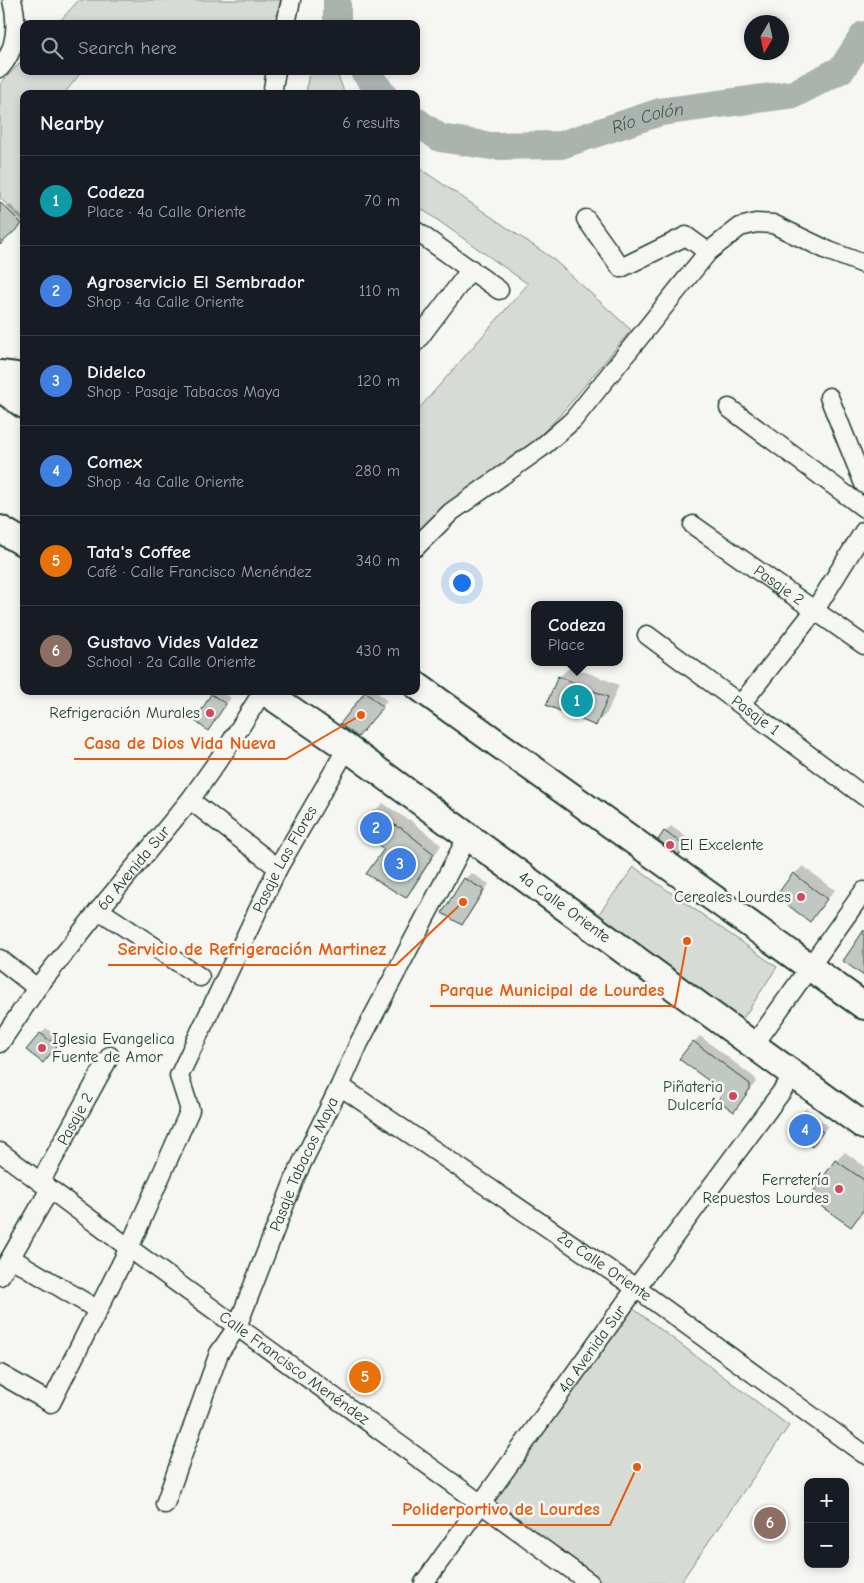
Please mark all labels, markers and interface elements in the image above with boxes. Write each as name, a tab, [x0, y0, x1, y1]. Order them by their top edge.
north arrow	[744, 15, 789, 60]
search box	[20, 20, 420, 75]
icon: search	[38, 34, 66, 62]
text: Search here	[78, 37, 177, 59]
water label: Río Colón	[609, 98, 685, 138]
text: Nearby	[40, 111, 104, 135]
text: 6 results	[342, 114, 400, 132]
text: Codeza	[87, 181, 145, 203]
text: 1	[53, 192, 59, 210]
text: 70 m	[364, 192, 400, 210]
text: Place · 4a Calle Oriente	[87, 203, 246, 221]
text: Agroservicio El Sembrador	[87, 271, 304, 293]
text: 2	[52, 282, 60, 300]
text: 110 m	[359, 282, 400, 300]
text: Shop · 4a Calle Oriente	[87, 293, 244, 311]
text: Didelco	[87, 361, 146, 383]
text: 3	[52, 372, 60, 390]
text: 120 m	[357, 372, 400, 390]
text: Shop · Pasaje Tabacos Maya	[87, 383, 280, 401]
text: Comex	[87, 451, 142, 473]
text: 4	[52, 462, 60, 480]
text: 280 m	[355, 462, 400, 480]
text: Shop · 4a Calle Oriente	[87, 473, 244, 491]
text: Tata's Coffee	[87, 541, 191, 563]
text: 5	[52, 552, 60, 570]
text: 340 m	[356, 552, 400, 570]
street label: Pasaje 2	[750, 562, 807, 609]
text: Café · Calle Francisco Menéndez	[87, 563, 311, 581]
your location	[449, 570, 475, 596]
popup	[531, 601, 623, 666]
text: Codeza	[548, 614, 606, 636]
text: Gustavo Vides Valdez	[87, 631, 258, 653]
text: Place	[548, 636, 584, 654]
text: 6	[52, 642, 60, 660]
text: 430 m	[356, 642, 400, 660]
text: School · 2a Calle Oriente	[87, 653, 256, 671]
pin: 1	[561, 682, 593, 720]
street label: Pasaje 1	[728, 692, 783, 739]
place label: Refrigeración Murales	[49, 704, 200, 722]
marker: Refrigeración Murales	[204, 707, 216, 719]
callout: Casa de Dios Vida Nueva	[74, 726, 286, 759]
text: Casa de Dios Vida Nueva	[84, 733, 276, 754]
street label: Pasaje Las Flores	[249, 802, 321, 916]
pin: 2	[360, 809, 392, 847]
street label: 6a Avenida Sur	[93, 822, 174, 914]
place label: El Excelente	[680, 836, 764, 854]
marker: El Excelente	[664, 839, 676, 851]
pin: 3	[384, 845, 416, 883]
street label: 4a Calle Oriente	[515, 867, 614, 946]
place label: Cereales Lourdes	[674, 888, 791, 906]
marker: Cereales Lourdes	[795, 891, 807, 903]
callout: Servicio de Refrigeración Martinez	[108, 932, 396, 965]
text: Servicio de Refrigeración Martinez	[118, 939, 386, 960]
callout: Parque Municipal de Lourdes	[430, 973, 675, 1006]
text: Parque Municipal de Lourdes	[440, 980, 665, 1001]
place label: Iglesia Evangelica Fuente de Amor	[52, 1030, 175, 1066]
marker: Iglesia Evangelica Fuente de Amor	[36, 1042, 48, 1054]
place label: Piñateria Dulcería	[663, 1078, 723, 1114]
street label: Pasaje 2	[54, 1090, 97, 1148]
marker: Piñateria Dulcería	[727, 1090, 739, 1102]
street label: Pasaje Tabacos Maya	[266, 1094, 342, 1234]
pin: 4	[789, 1111, 821, 1149]
place label: Ferretería Repuestos Lourdes	[702, 1171, 829, 1207]
marker: Ferretería Repuestos Lourdes	[833, 1183, 845, 1195]
street label: 2a Calle Oriente	[554, 1228, 655, 1305]
street label: 4a Avenida Sur	[555, 1302, 630, 1396]
street label: Calle Francisco Menéndez	[216, 1308, 373, 1429]
pin: 5	[349, 1358, 381, 1396]
map controls	[804, 1478, 849, 1568]
button: +	[804, 1478, 849, 1523]
callout: Poliderportivo de Lourdes	[392, 1492, 610, 1525]
text: Poliderportivo de Lourdes	[402, 1499, 600, 1520]
pin: 6	[754, 1504, 786, 1542]
button: −	[804, 1523, 849, 1568]

